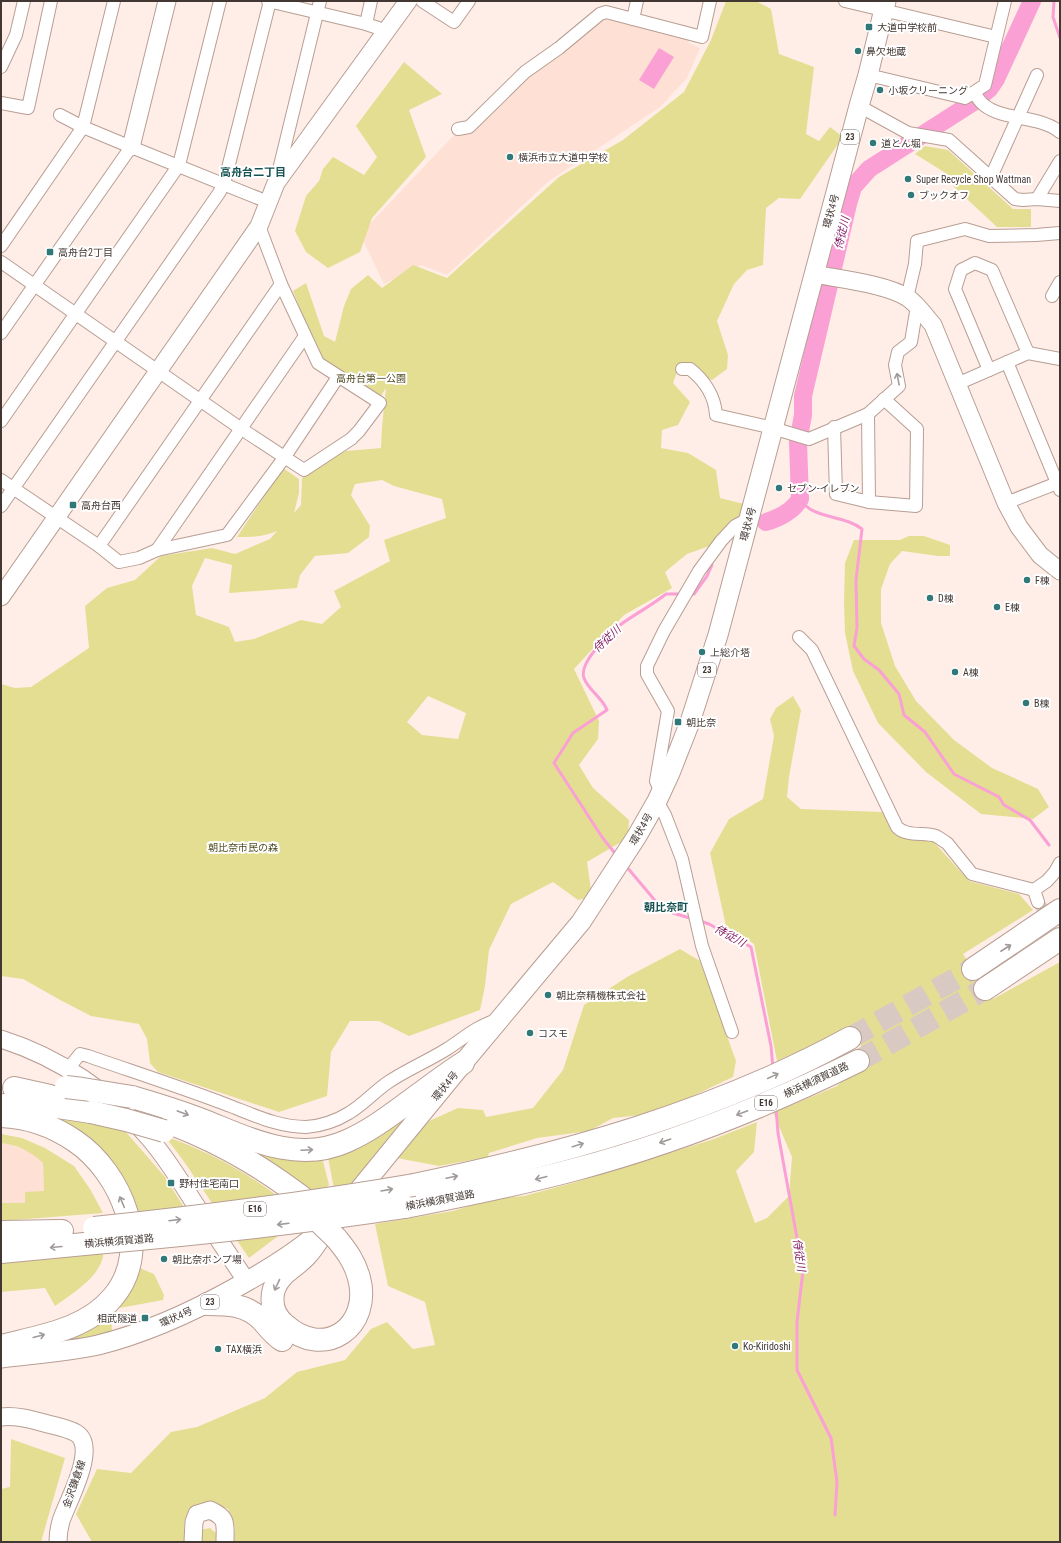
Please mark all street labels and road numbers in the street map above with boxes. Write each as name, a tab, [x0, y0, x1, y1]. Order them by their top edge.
road number: 23	[841, 130, 859, 144]
street label: 環状4号	[821, 193, 841, 229]
street label: 環状4号	[738, 506, 758, 542]
road number: 23	[698, 663, 716, 677]
street label: 環状4号	[628, 811, 654, 847]
street label: 横浜横須賀道路	[782, 1060, 850, 1100]
street label: 環状4号	[430, 1069, 460, 1103]
road number: E16	[755, 1096, 777, 1110]
street label: 横浜横須賀道路	[405, 1188, 475, 1212]
road number: E16	[244, 1202, 266, 1216]
street label: 横浜横須賀道路	[84, 1232, 154, 1250]
road number: 23	[201, 1295, 219, 1309]
street label: 環状4号	[158, 1305, 194, 1329]
street label: 金沢鎌倉線	[61, 1459, 87, 1509]

